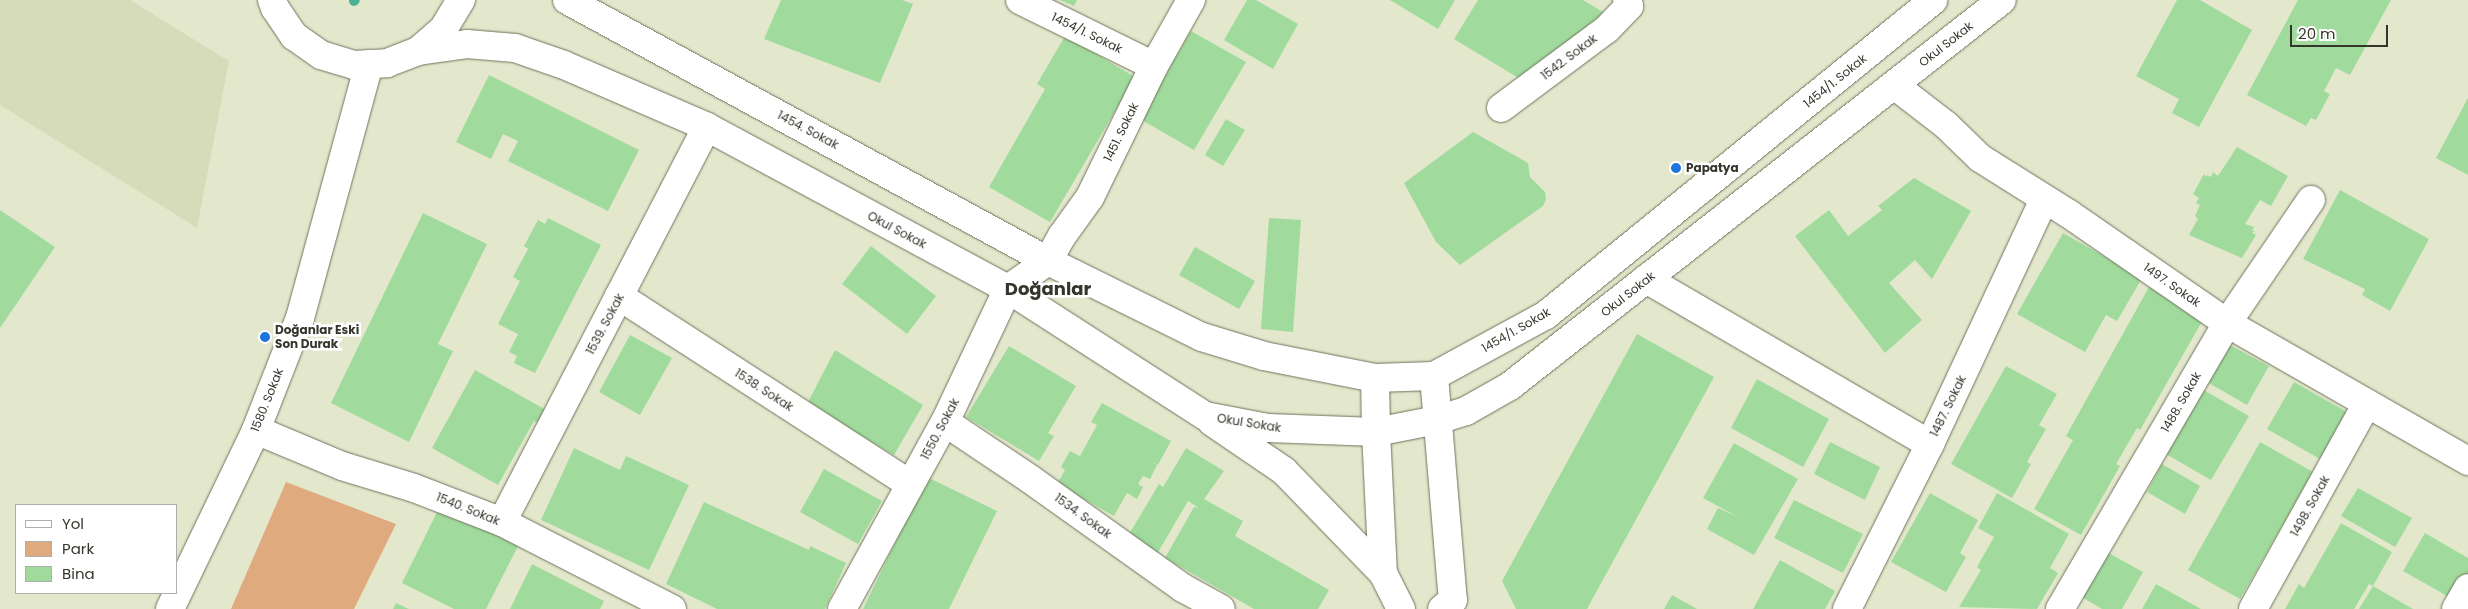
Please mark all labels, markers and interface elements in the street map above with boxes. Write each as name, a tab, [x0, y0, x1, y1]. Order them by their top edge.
street label: 1454/1. Sokak	[1049, 10, 1125, 56]
scale bar	[2293, 15, 2390, 47]
street label: Okul Sokak	[1916, 18, 1976, 70]
text: 20 m	[2298, 23, 2336, 44]
street label: 1542. Sokak	[1538, 31, 1600, 83]
street label: 1454/1. Sokak	[1801, 51, 1869, 111]
street label: 1451. Sokak	[1101, 100, 1141, 164]
street label: 1454. Sokak	[775, 108, 841, 152]
place label: Papatya	[1686, 161, 1739, 175]
marker: Papatya	[1670, 162, 1682, 174]
street label: Okul Sokak	[865, 208, 929, 252]
street label: 1497. Sokak	[2141, 260, 2203, 310]
street label: Okul Sokak	[1598, 268, 1658, 320]
district label: Doğanlar	[1005, 278, 1091, 300]
street label: 1539. Sokak	[583, 291, 627, 357]
street label: 1454/1. Sokak	[1479, 305, 1553, 355]
place label: Doğanlar Eski Son Durak	[275, 323, 359, 351]
marker: Doğanlar Eski Son Durak	[259, 331, 271, 343]
street label: 1580. Sokak	[248, 366, 286, 434]
street label: 1538. Sokak	[732, 366, 796, 414]
street label: 1488. Sokak	[2158, 369, 2204, 435]
street label: 1487. Sokak	[1927, 373, 1969, 439]
street label: 1550. Sokak	[918, 396, 962, 462]
street label: Okul Sokak	[1216, 411, 1282, 435]
street label: 1498. Sokak	[2287, 473, 2333, 539]
street label: 1540. Sokak	[434, 490, 502, 528]
street label: 1534. Sokak	[1052, 491, 1114, 541]
legend	[15, 504, 178, 594]
text: Yol	[62, 513, 84, 534]
text: Park	[62, 538, 94, 559]
text: Bina	[62, 563, 95, 584]

